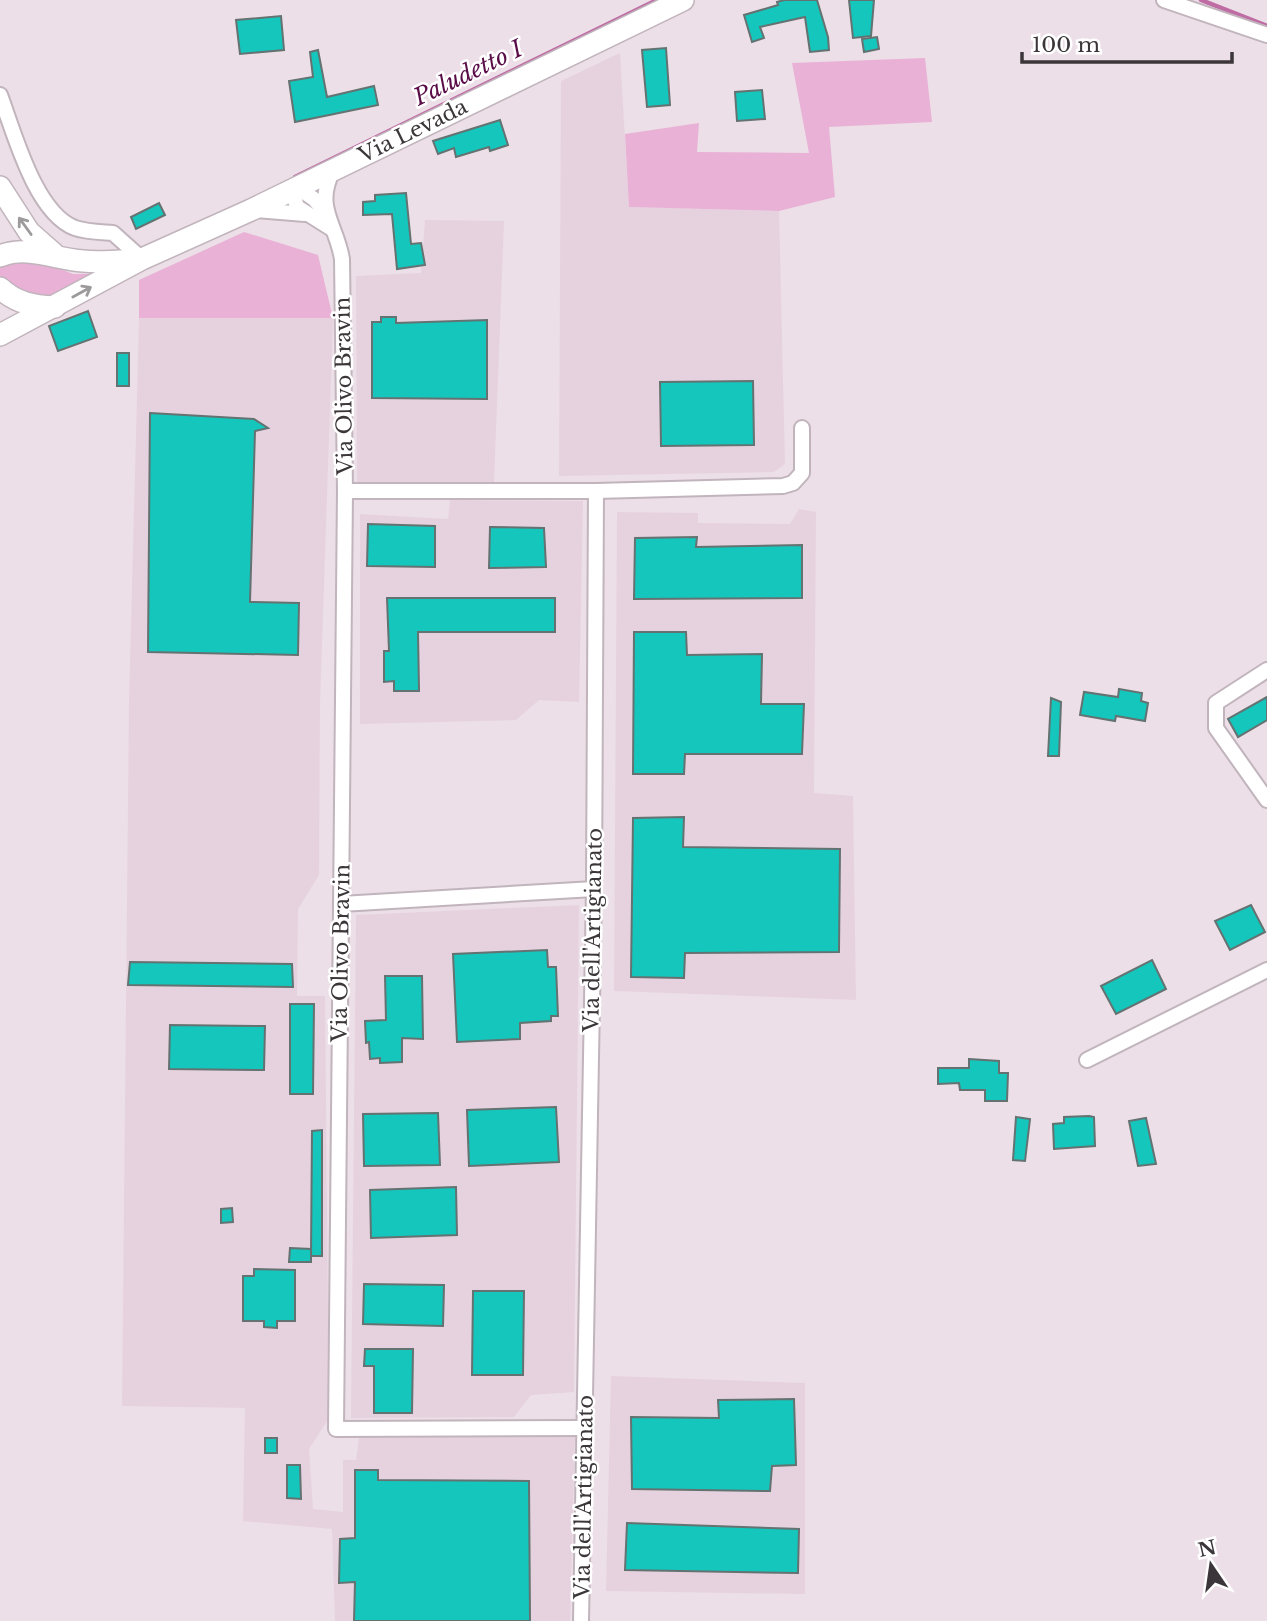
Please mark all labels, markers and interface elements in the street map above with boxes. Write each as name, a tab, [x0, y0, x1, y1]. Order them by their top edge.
scale bar	[1022, 21, 1232, 65]
text: 100 m	[1032, 32, 1100, 58]
water label: Paludetto I	[408, 34, 529, 112]
street label: Via Levada	[353, 93, 472, 169]
one-way arrow	[18, 217, 32, 236]
one-way arrow	[72, 285, 92, 299]
street label: Via Olivo Bravin	[329, 297, 359, 476]
street label: Via dell'Artigianato	[578, 828, 608, 1033]
street label: Via Olivo Bravin	[326, 864, 356, 1043]
street label: Via dell'Artigianato	[569, 1395, 599, 1600]
north arrow	[1176, 1530, 1246, 1600]
text: N	[1196, 1536, 1219, 1562]

